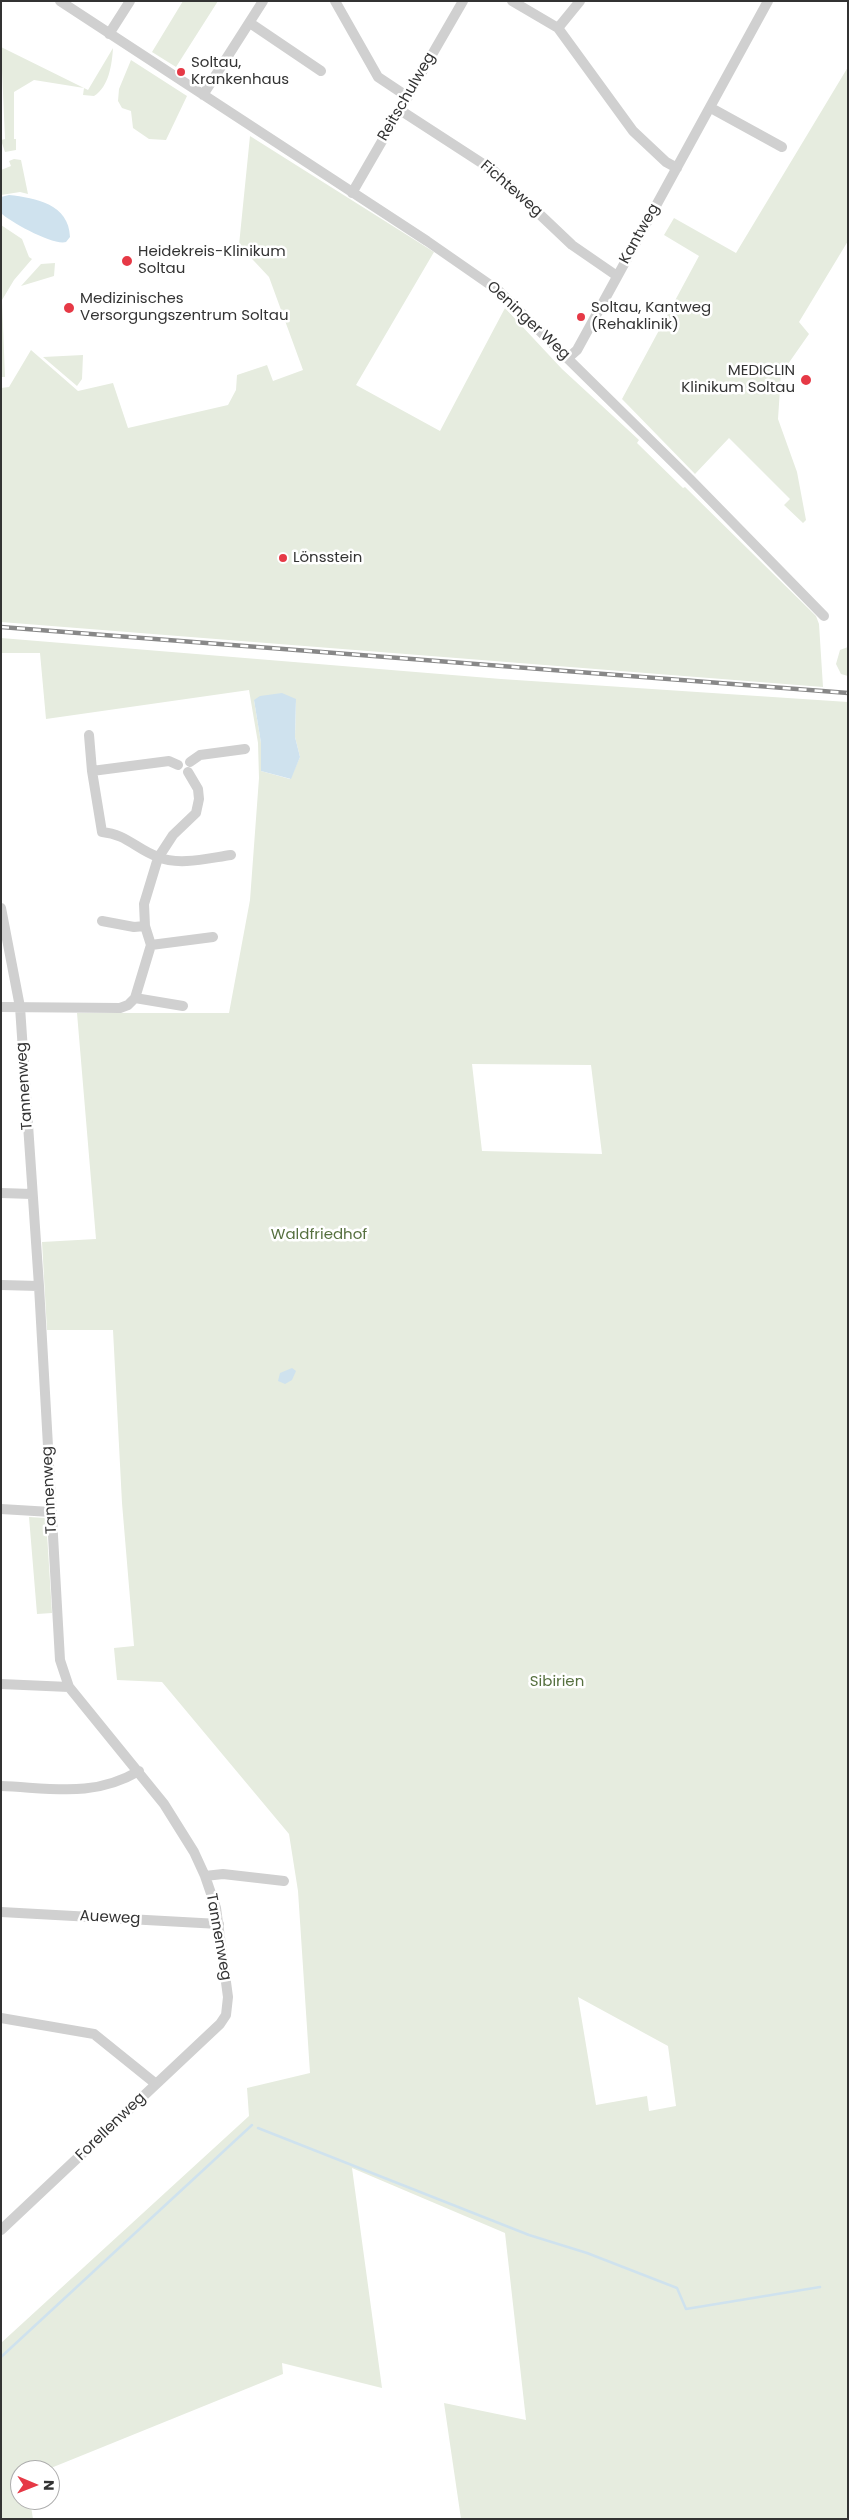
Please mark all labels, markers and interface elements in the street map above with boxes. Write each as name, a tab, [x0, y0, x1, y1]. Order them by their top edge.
street label: Reitschulweg	[374, 50, 440, 144]
place label: Soltau, Krankenhaus	[191, 54, 289, 89]
marker: Soltau, Krankenhaus	[175, 66, 187, 78]
street label: Fichteweg	[476, 157, 546, 221]
street label: Kantweg	[616, 201, 664, 267]
place label: Heidekreis-Klinikum Soltau	[138, 243, 286, 278]
marker: Heidekreis-Klinikum Soltau	[120, 254, 134, 268]
street label: Oeninger Weg	[483, 278, 573, 364]
place label: Medizinisches Versorgungszentrum Soltau	[80, 290, 288, 325]
place label: Soltau, Kantweg (Rehaklinik)	[591, 299, 711, 334]
marker: Medizinisches Versorgungszentrum Soltau	[62, 301, 76, 315]
marker: Soltau, Kantweg (Rehaklinik)	[575, 311, 587, 323]
place label: MEDICLIN Klinikum Soltau	[681, 362, 795, 397]
marker: MEDICLIN Klinikum Soltau	[799, 373, 813, 387]
place label: Lönsstein	[293, 549, 362, 567]
marker: Lönsstein	[277, 552, 289, 564]
street label: Tannenweg	[13, 1041, 37, 1131]
park label: Waldfriedhof	[271, 1226, 367, 1244]
street label: Tannenweg	[39, 1446, 61, 1534]
park label: Sibirien	[530, 1673, 584, 1691]
street label: Tannenweg	[201, 1892, 235, 1982]
street label: Aueweg	[79, 1907, 141, 1929]
street label: Forellenweg	[72, 2089, 150, 2165]
north arrow	[10, 2460, 60, 2510]
text: N	[39, 2480, 59, 2491]

